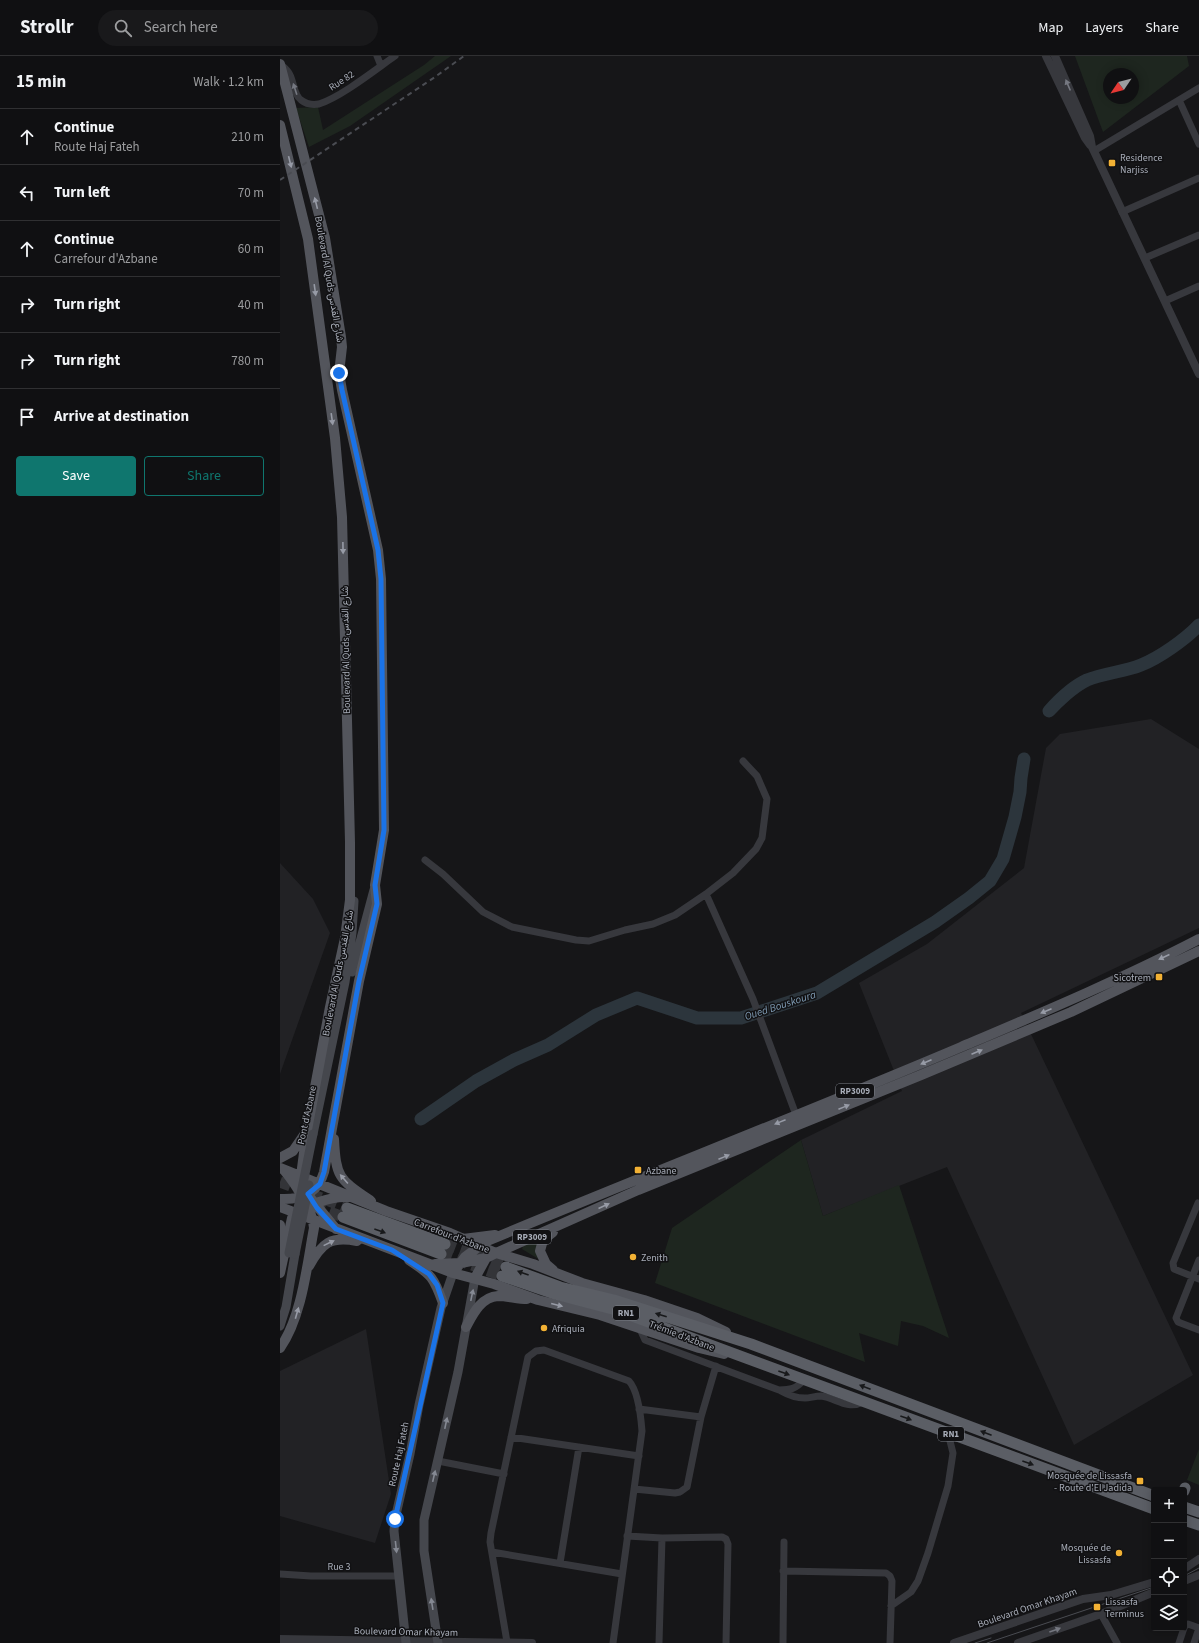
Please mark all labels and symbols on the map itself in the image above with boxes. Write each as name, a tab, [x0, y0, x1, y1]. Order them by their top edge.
street label: Rue 82	[326, 67, 357, 94]
north arrow	[1103, 68, 1139, 104]
one-way arrow	[1064, 79, 1070, 91]
one-way arrow	[292, 83, 298, 95]
place label: Residence Narjiss	[1120, 151, 1163, 177]
one-way arrow	[287, 156, 293, 169]
marker: Residence Narjiss	[1107, 158, 1117, 168]
one-way arrow	[312, 197, 318, 209]
street label: Boulevard Al Quds شارع القدس	[311, 215, 347, 344]
one-way arrow	[312, 284, 318, 296]
route end	[330, 364, 348, 382]
one-way arrow	[329, 413, 335, 425]
one-way arrow	[339, 542, 346, 554]
street label: Boulevard Al Quds شارع القدس	[338, 586, 354, 714]
street label: Boulevard Al Quds شارع القدس	[319, 909, 357, 1037]
one-way arrow	[1159, 954, 1170, 960]
place label: Sicotrem	[1114, 971, 1151, 985]
marker: Sicotrem	[1154, 972, 1164, 982]
water label: Oued Bouskoura	[743, 987, 818, 1024]
one-way arrow	[1039, 1008, 1051, 1014]
one-way arrow	[972, 1048, 984, 1054]
one-way arrow	[920, 1059, 932, 1065]
road number: RP3009	[836, 1084, 874, 1098]
street label: Pont d'Azbane	[294, 1085, 320, 1146]
one-way arrow	[839, 1104, 851, 1110]
one-way arrow	[775, 1119, 786, 1125]
one-way arrow	[718, 1153, 730, 1159]
place label: Azbane	[646, 1164, 677, 1178]
marker: Azbane	[633, 1165, 643, 1175]
one-way arrow	[339, 1174, 348, 1185]
one-way arrow	[598, 1203, 609, 1209]
street label: Carrefour d'Azbane	[412, 1215, 491, 1257]
one-way arrow	[374, 1228, 386, 1234]
road number: RP3009	[513, 1230, 551, 1244]
one-way arrow	[323, 1240, 334, 1246]
place label: Zenith	[641, 1251, 668, 1265]
marker: Zenith	[628, 1252, 638, 1262]
one-way arrow	[517, 1270, 529, 1276]
one-way arrow	[470, 1289, 476, 1302]
one-way arrow	[551, 1302, 564, 1308]
road number: RN1	[613, 1306, 639, 1320]
one-way arrow	[294, 1307, 300, 1319]
one-way arrow	[655, 1312, 667, 1318]
street label: Trémie d'Azbane	[647, 1317, 716, 1355]
place label: Afriquia	[552, 1322, 585, 1336]
marker: Afriquia	[539, 1323, 549, 1333]
one-way arrow	[778, 1370, 790, 1376]
one-way arrow	[858, 1384, 870, 1390]
one-way arrow	[900, 1415, 912, 1421]
one-way arrow	[444, 1417, 450, 1429]
street label: Route Haj Fateh	[385, 1421, 413, 1488]
road number: RN1	[938, 1427, 964, 1441]
one-way arrow	[980, 1430, 992, 1436]
one-way arrow	[1022, 1460, 1034, 1466]
place label: Mosquée de Lissasfa - Route d'El Jadida	[1047, 1469, 1132, 1495]
one-way arrow	[432, 1470, 438, 1482]
marker: Mosquée de Lissasfa - Route d'El Jadida	[1135, 1476, 1145, 1486]
route start	[386, 1510, 404, 1528]
one-way arrow	[393, 1541, 399, 1553]
place label: Mosquée de Lissasfa	[1061, 1541, 1111, 1567]
marker: Mosquée de Lissasfa	[1114, 1548, 1124, 1558]
street label: Rue 3	[327, 1560, 351, 1574]
street label: Boulevard Omar Khayam	[976, 1584, 1079, 1632]
place label: Lissasfa Terminus	[1105, 1595, 1144, 1621]
one-way arrow	[429, 1598, 435, 1611]
marker: Lissasfa Terminus	[1092, 1602, 1102, 1612]
street label: Boulevard Omar Khayam	[354, 1624, 458, 1640]
one-way arrow	[1049, 1627, 1061, 1633]

